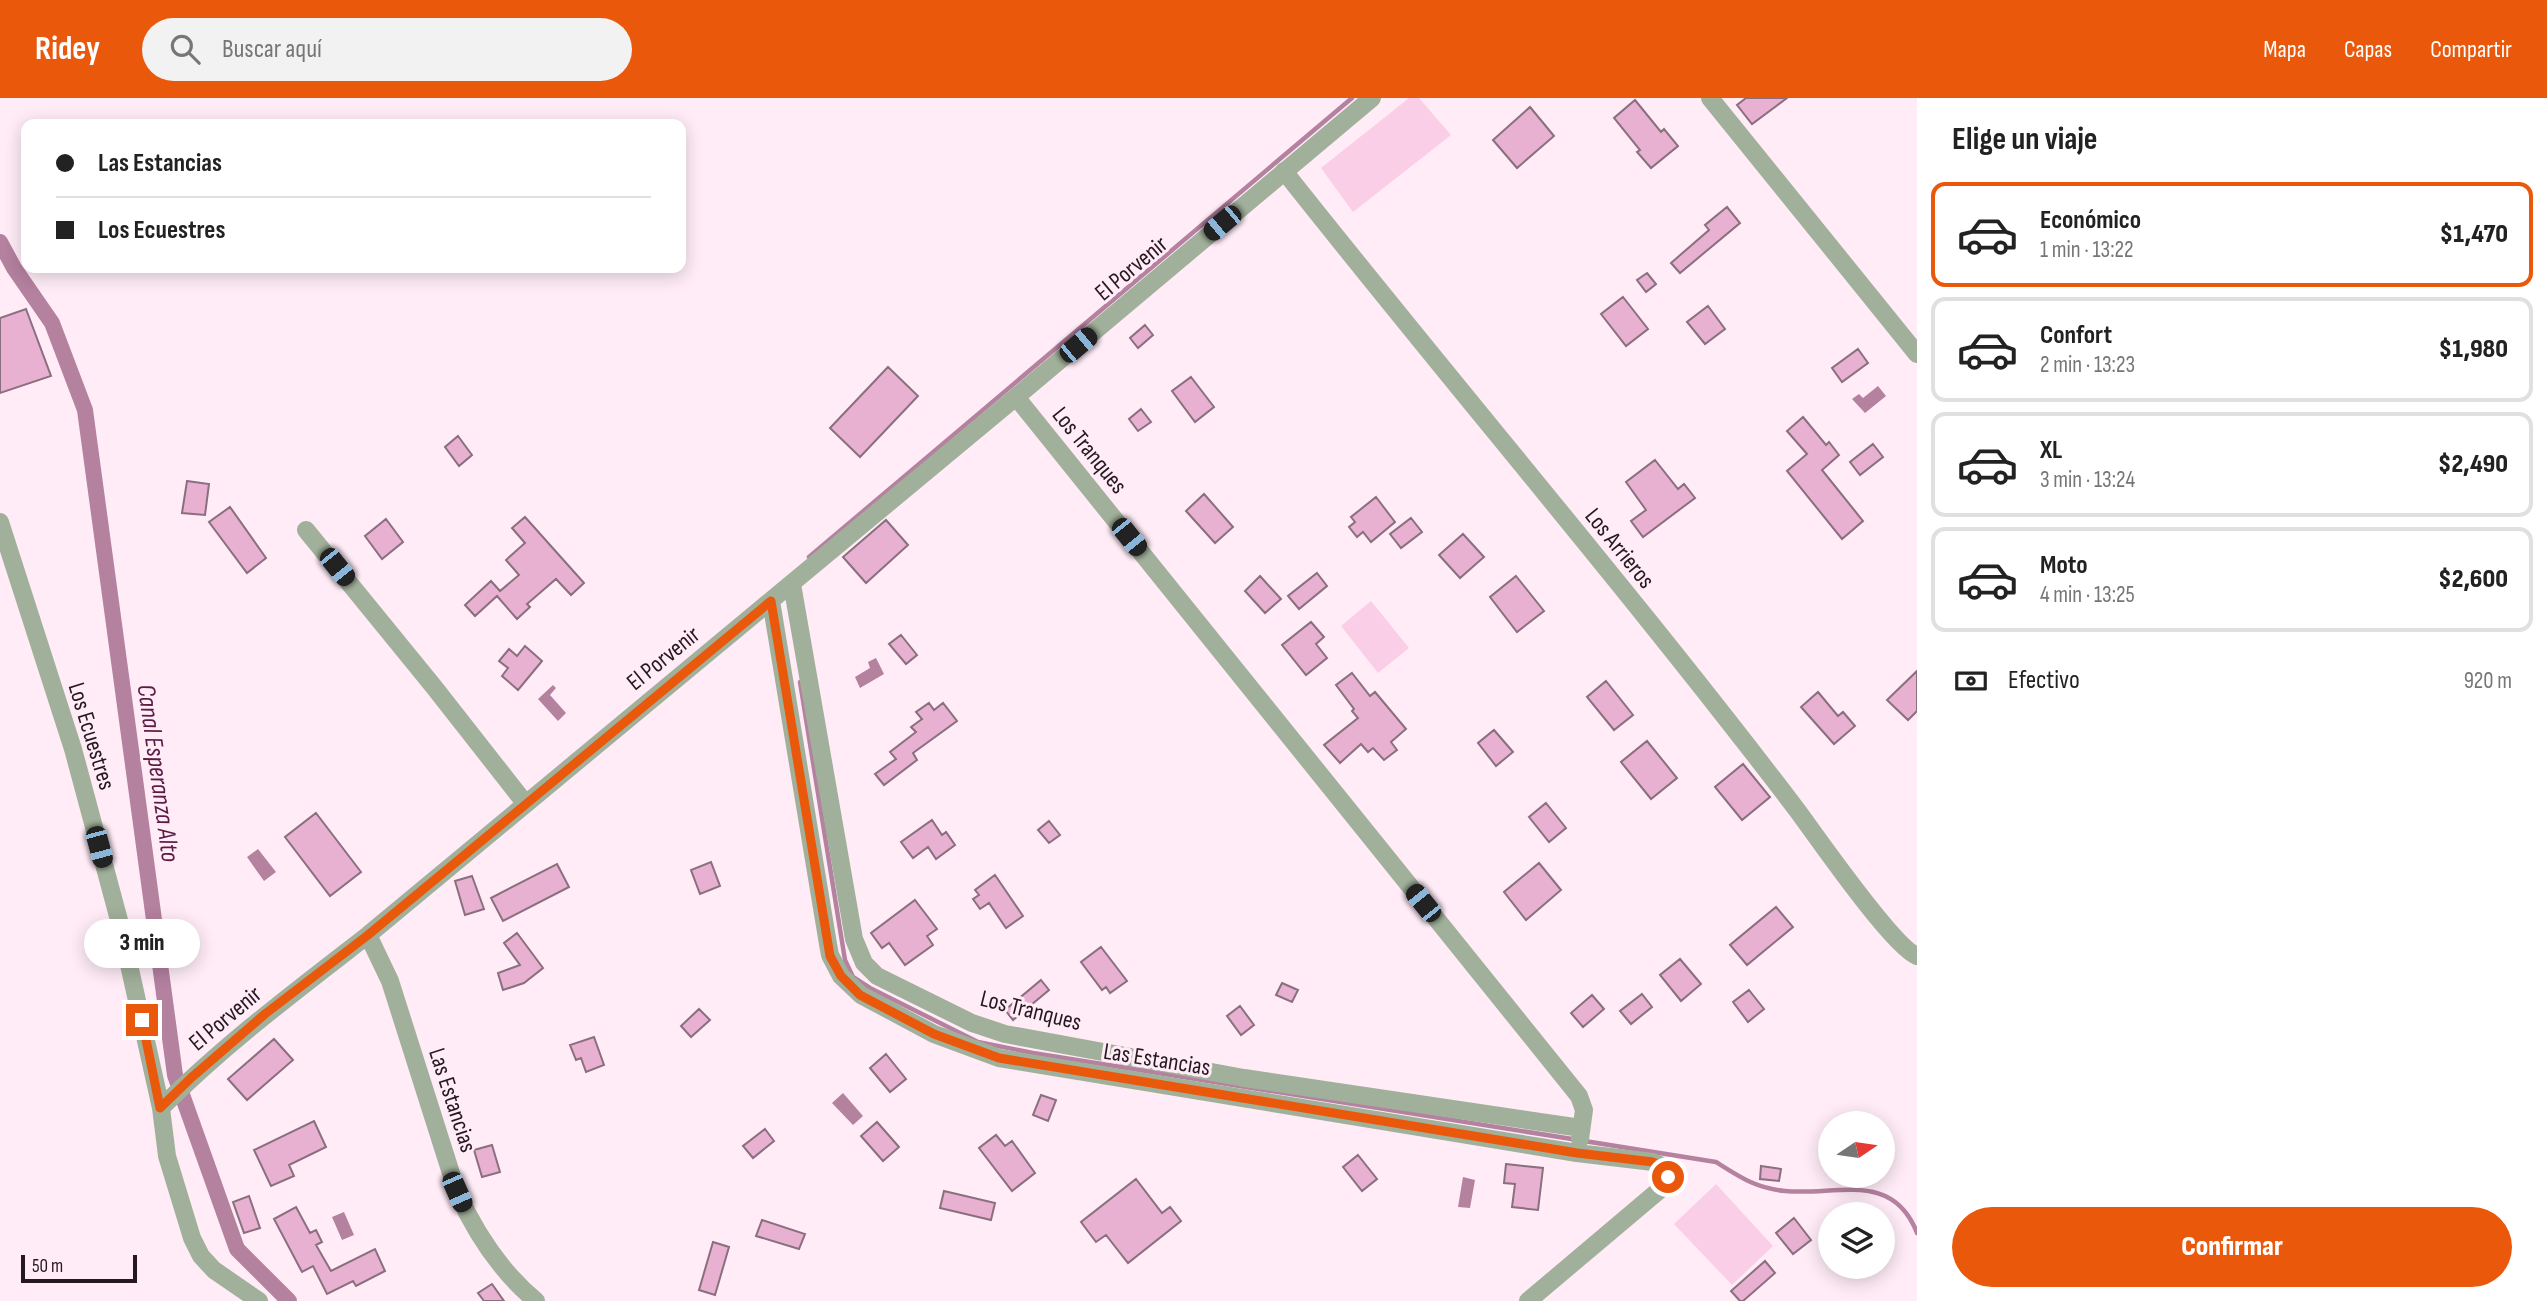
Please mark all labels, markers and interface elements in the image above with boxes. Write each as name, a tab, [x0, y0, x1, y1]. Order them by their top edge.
search box	[142, 18, 632, 81]
text: Ridey	[35, 29, 100, 69]
icon: search	[166, 30, 204, 68]
text: Buscar aquí	[222, 34, 322, 65]
text: Mapa	[2263, 35, 2306, 64]
text: Capas	[2344, 35, 2392, 64]
text: Compartir	[2430, 35, 2512, 64]
text: Elige un viaje	[1952, 120, 2097, 159]
text: Las Estancias	[98, 148, 222, 179]
car	[1200, 201, 1245, 245]
icon: car	[1956, 203, 2019, 266]
text: Económico	[2040, 205, 2141, 236]
text: Los Ecuestres	[98, 215, 225, 246]
text: $1,470	[2440, 219, 2508, 250]
street label: El Porvenir	[1089, 230, 1174, 307]
text: 1 min · 13:22	[2040, 236, 2134, 264]
icon: car	[1956, 318, 2019, 381]
text: Confort	[2040, 320, 2112, 351]
car	[1056, 323, 1101, 367]
text: $1,980	[2439, 334, 2508, 365]
text: 2 min · 13:23	[2040, 351, 2135, 379]
street label: Los Tranques	[1046, 401, 1133, 500]
icon: car	[1956, 433, 2019, 496]
text: XL	[2040, 435, 2062, 466]
text: $2,490	[2438, 449, 2508, 480]
text: 3 min · 13:24	[2040, 466, 2135, 494]
street label: Los Arrieros	[1579, 502, 1661, 594]
car	[1108, 514, 1151, 560]
car	[316, 544, 359, 590]
icon: car	[1956, 548, 2019, 611]
text: Moto	[2040, 550, 2088, 581]
text: $2,600	[2438, 564, 2508, 595]
text: 4 min · 13:25	[2040, 581, 2135, 609]
street label: El Porvenir	[621, 620, 706, 697]
icon: cash	[1952, 662, 1990, 700]
text: Efectivo	[2008, 665, 2080, 696]
text: 920 m	[2464, 667, 2512, 695]
street label: Los Ecuestres	[61, 679, 122, 793]
water label: Canal Esperanza Alto	[130, 682, 185, 865]
car	[84, 824, 115, 870]
car	[1402, 880, 1445, 926]
callout: 3 min	[84, 918, 200, 968]
text: 3 min	[120, 929, 164, 957]
street label: El Porvenir	[183, 980, 268, 1057]
street label: Los Tranques	[977, 984, 1084, 1037]
route end	[126, 1004, 158, 1036]
street label: Las Estancias	[1101, 1037, 1212, 1082]
street label: Las Estancias	[422, 1044, 483, 1156]
north arrow	[1818, 1111, 1895, 1188]
map controls	[1818, 1111, 1895, 1279]
route start	[1652, 1161, 1684, 1193]
car	[439, 1169, 476, 1215]
button: layers	[1818, 1202, 1895, 1279]
button: Confirmar	[1952, 1207, 2512, 1287]
scale bar	[21, 1252, 136, 1284]
text: 50 m	[32, 1255, 63, 1278]

